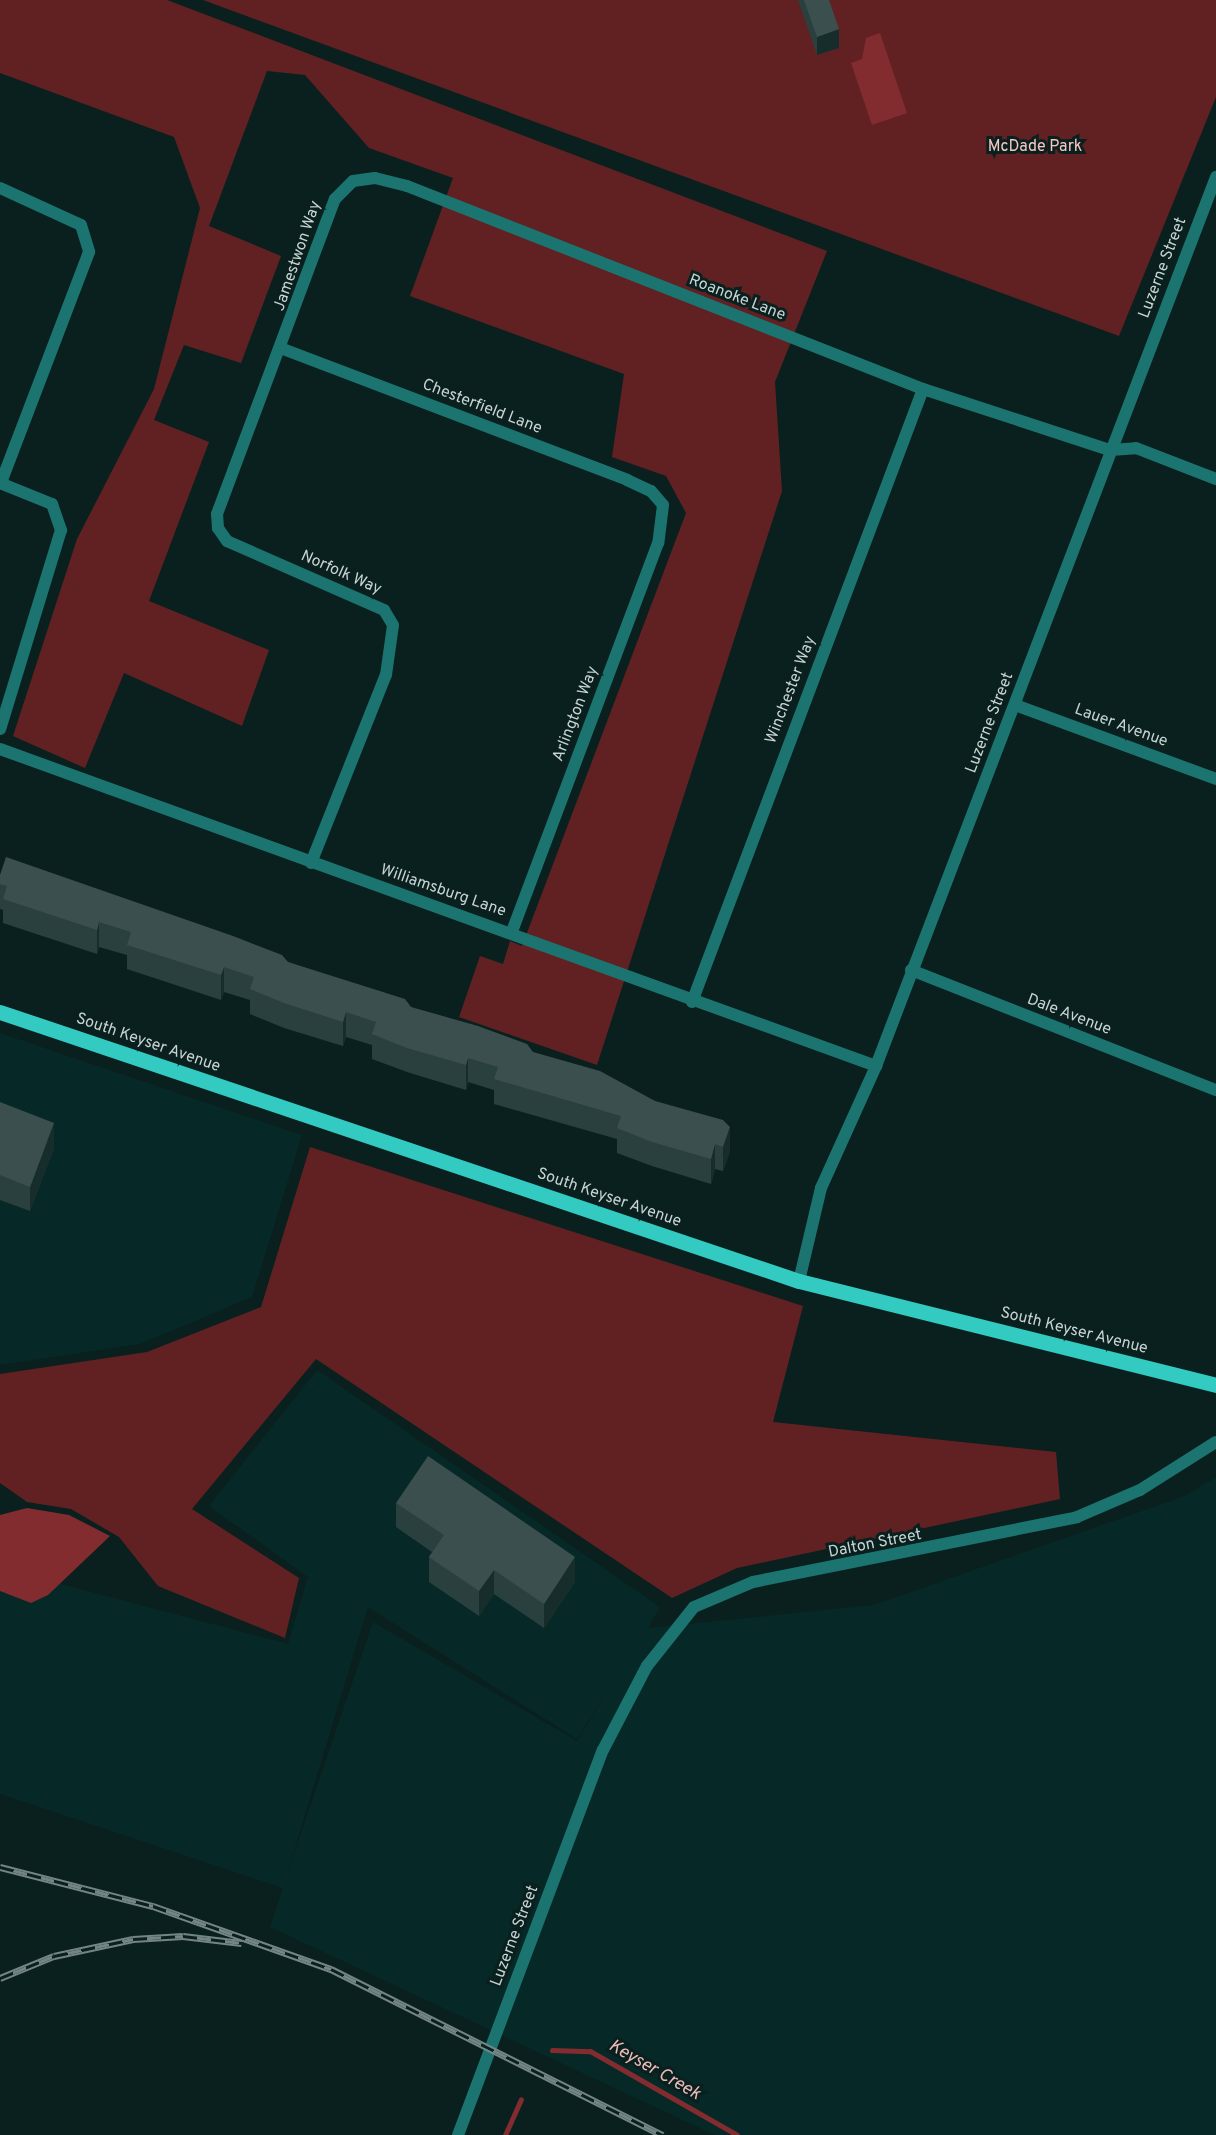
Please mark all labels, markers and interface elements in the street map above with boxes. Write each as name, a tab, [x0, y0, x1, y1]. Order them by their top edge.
park label: McDade Park	[988, 137, 1082, 157]
street label: Jamestwon Way	[270, 198, 326, 314]
street label: Luzerne Street	[1135, 215, 1191, 321]
street label: Roanoke Lane	[686, 271, 788, 325]
street label: Chesterfield Lane	[419, 375, 545, 439]
street label: Norfolk Way	[297, 547, 385, 599]
street label: Winchester Way	[762, 633, 820, 747]
street label: Arlington Way	[549, 663, 603, 765]
street label: Luzerne Street	[962, 670, 1018, 776]
street label: Lauer Avenue	[1071, 700, 1171, 752]
street label: Williamsburg Lane	[378, 860, 508, 922]
street label: Dale Avenue	[1024, 990, 1114, 1040]
street label: South Keyser Avenue	[73, 1009, 223, 1077]
street label: South Keyser Avenue	[534, 1164, 684, 1232]
street label: South Keyser Avenue	[998, 1303, 1150, 1359]
street label: Dalton Street	[827, 1526, 923, 1562]
street label: Luzerne Street	[487, 1883, 543, 1989]
water label: Keyser Creek	[604, 2036, 704, 2106]

